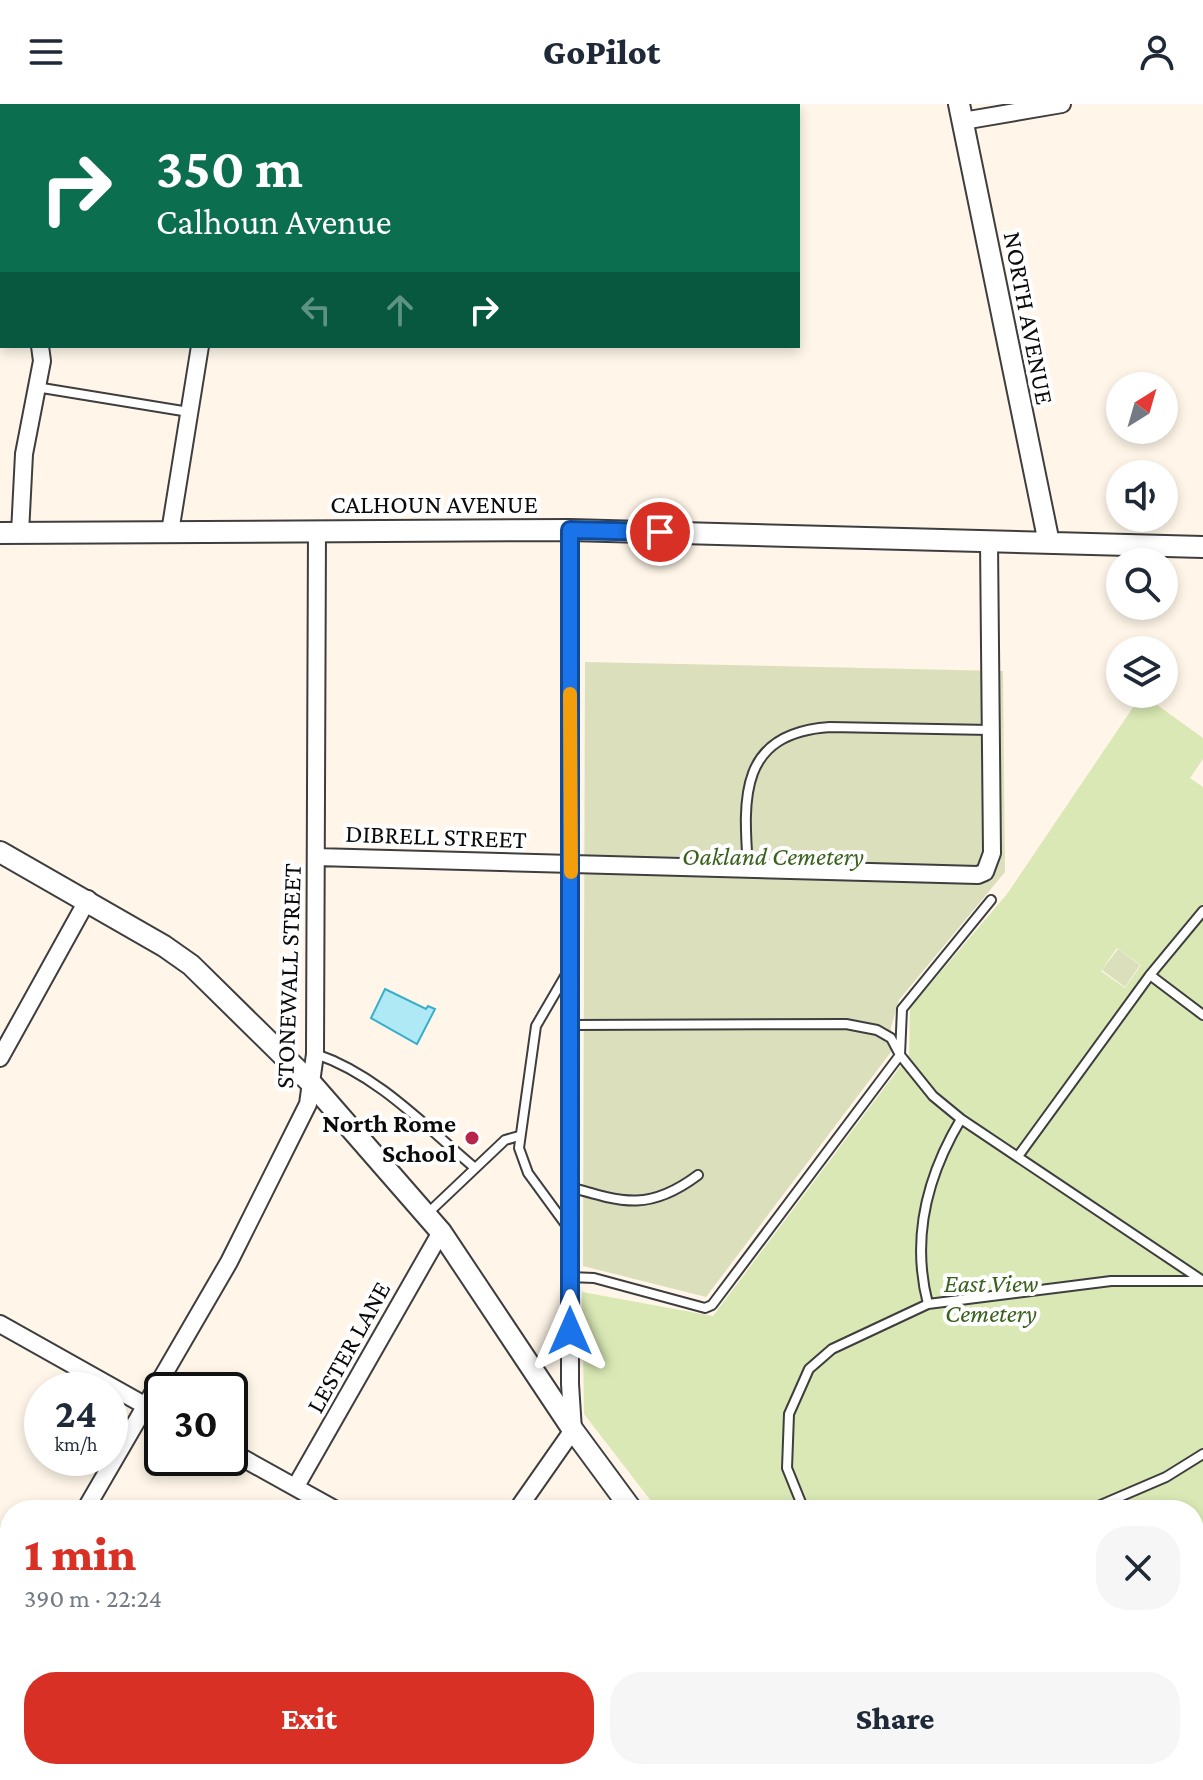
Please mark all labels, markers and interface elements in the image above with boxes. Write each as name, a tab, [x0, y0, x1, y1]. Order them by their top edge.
icon: menu	[24, 30, 68, 74]
icon: person	[1135, 30, 1179, 74]
text: GoPilot	[543, 32, 660, 72]
icon: right	[24, 136, 128, 240]
text: 350 m	[156, 137, 303, 199]
text: Calhoun Avenue	[156, 202, 392, 242]
street label: NORTH AVENUE	[998, 229, 1060, 407]
icon: left	[294, 288, 338, 332]
icon: ahead	[378, 288, 422, 332]
icon: right	[462, 288, 506, 332]
north arrow	[1106, 372, 1178, 444]
map controls	[1106, 372, 1178, 708]
button: sound	[1106, 460, 1178, 532]
street label: CALHOUN AVENUE	[330, 490, 538, 519]
pin	[626, 498, 694, 566]
icon: arrive	[638, 510, 682, 554]
button: search	[1106, 548, 1178, 620]
button: layers	[1106, 636, 1178, 708]
street label: DIBRELL STREET	[345, 819, 527, 854]
park label: Oakland Cemetery	[682, 842, 864, 871]
street label: STONEWALL STREET	[270, 863, 307, 1089]
place label: North Rome School	[322, 1109, 456, 1168]
marker: North Rome School	[463, 1129, 481, 1147]
park label: East View Cemetery	[944, 1269, 1039, 1328]
street label: LESTER LANE	[300, 1277, 396, 1418]
position arrow	[528, 1289, 612, 1373]
speed limit sign: 30	[144, 1372, 248, 1476]
text: 24	[55, 1391, 97, 1436]
text: km/h	[54, 1433, 98, 1455]
button: close	[1096, 1526, 1180, 1610]
text: 1 min	[24, 1527, 136, 1580]
text: 390 m · 22:24	[24, 1584, 162, 1613]
button: Exit	[24, 1672, 594, 1764]
button: Share	[610, 1672, 1180, 1764]

